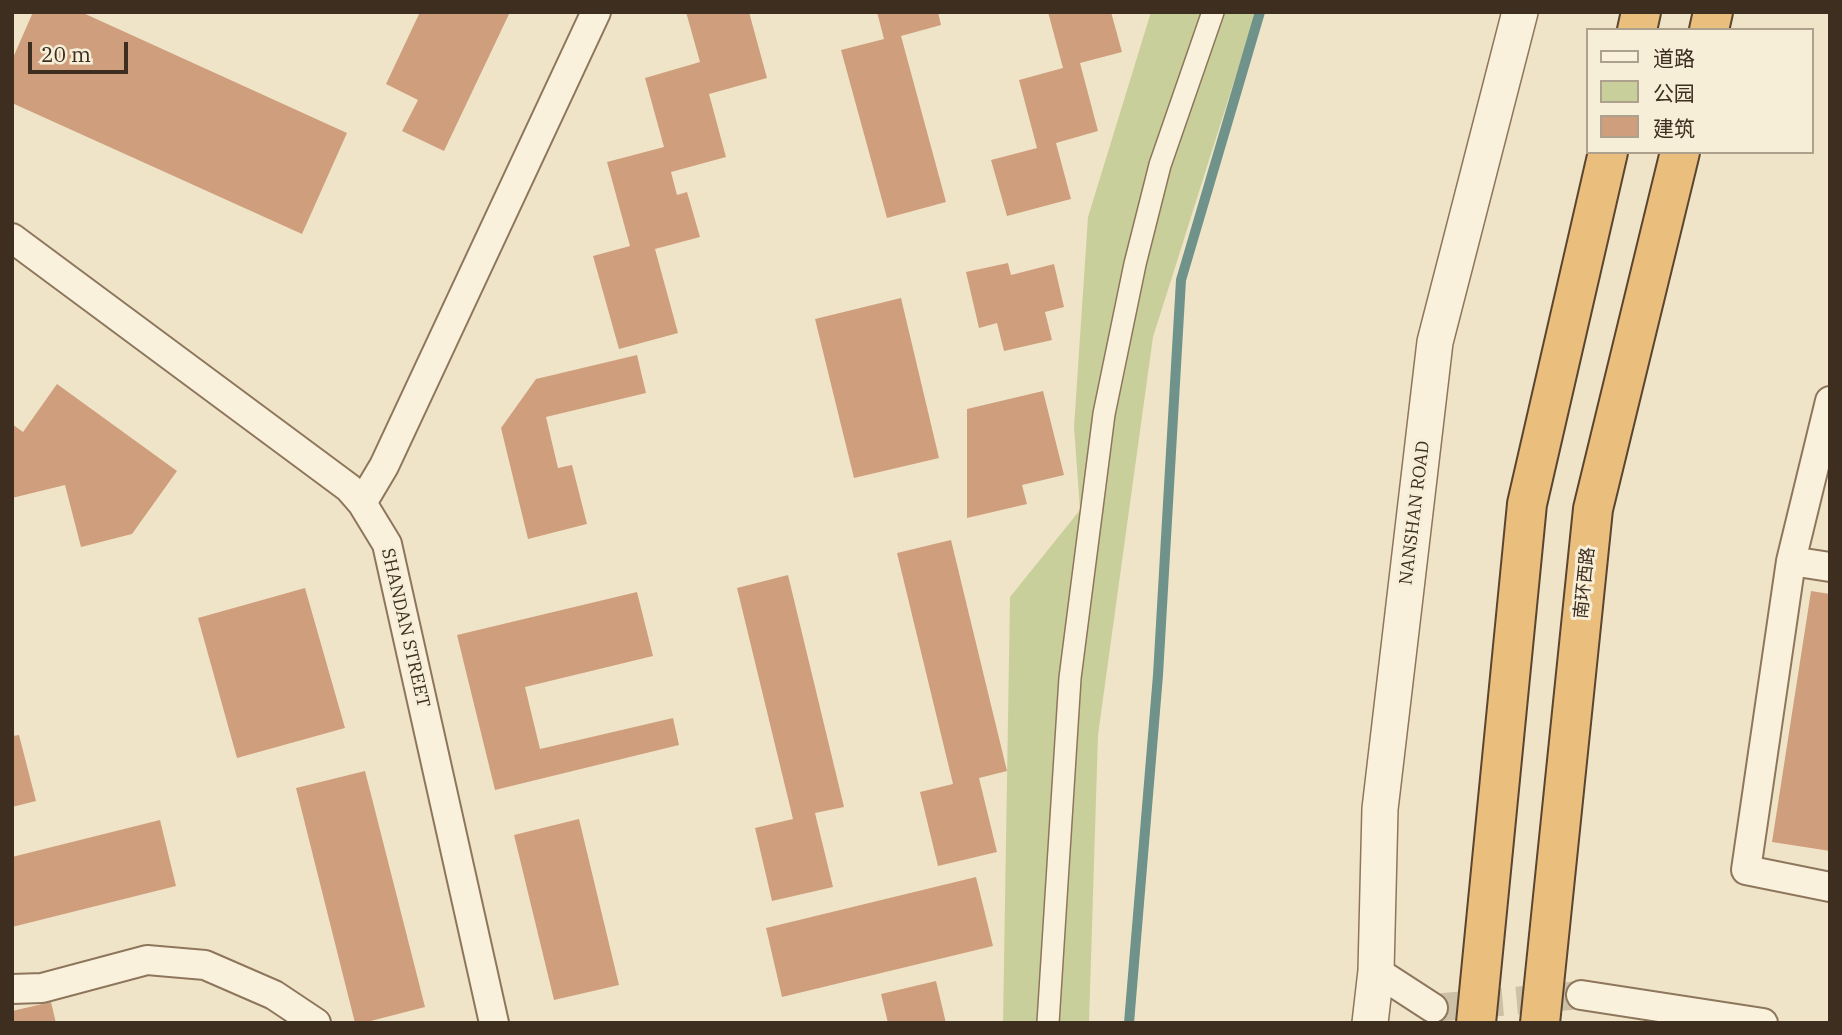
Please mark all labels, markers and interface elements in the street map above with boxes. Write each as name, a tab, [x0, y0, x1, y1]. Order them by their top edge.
scale bar	[32, 28, 131, 72]
legend	[1587, 28, 1814, 154]
text: 20 m	[41, 40, 91, 68]
text: 道路	[1653, 44, 1695, 72]
text: 公园	[1653, 79, 1695, 107]
text: 建筑	[1653, 114, 1695, 142]
street label: NANSHAN ROAD	[1395, 440, 1435, 586]
street label: SHANDAN STREET	[376, 546, 434, 710]
street label: 南环西路	[1570, 546, 1600, 620]

